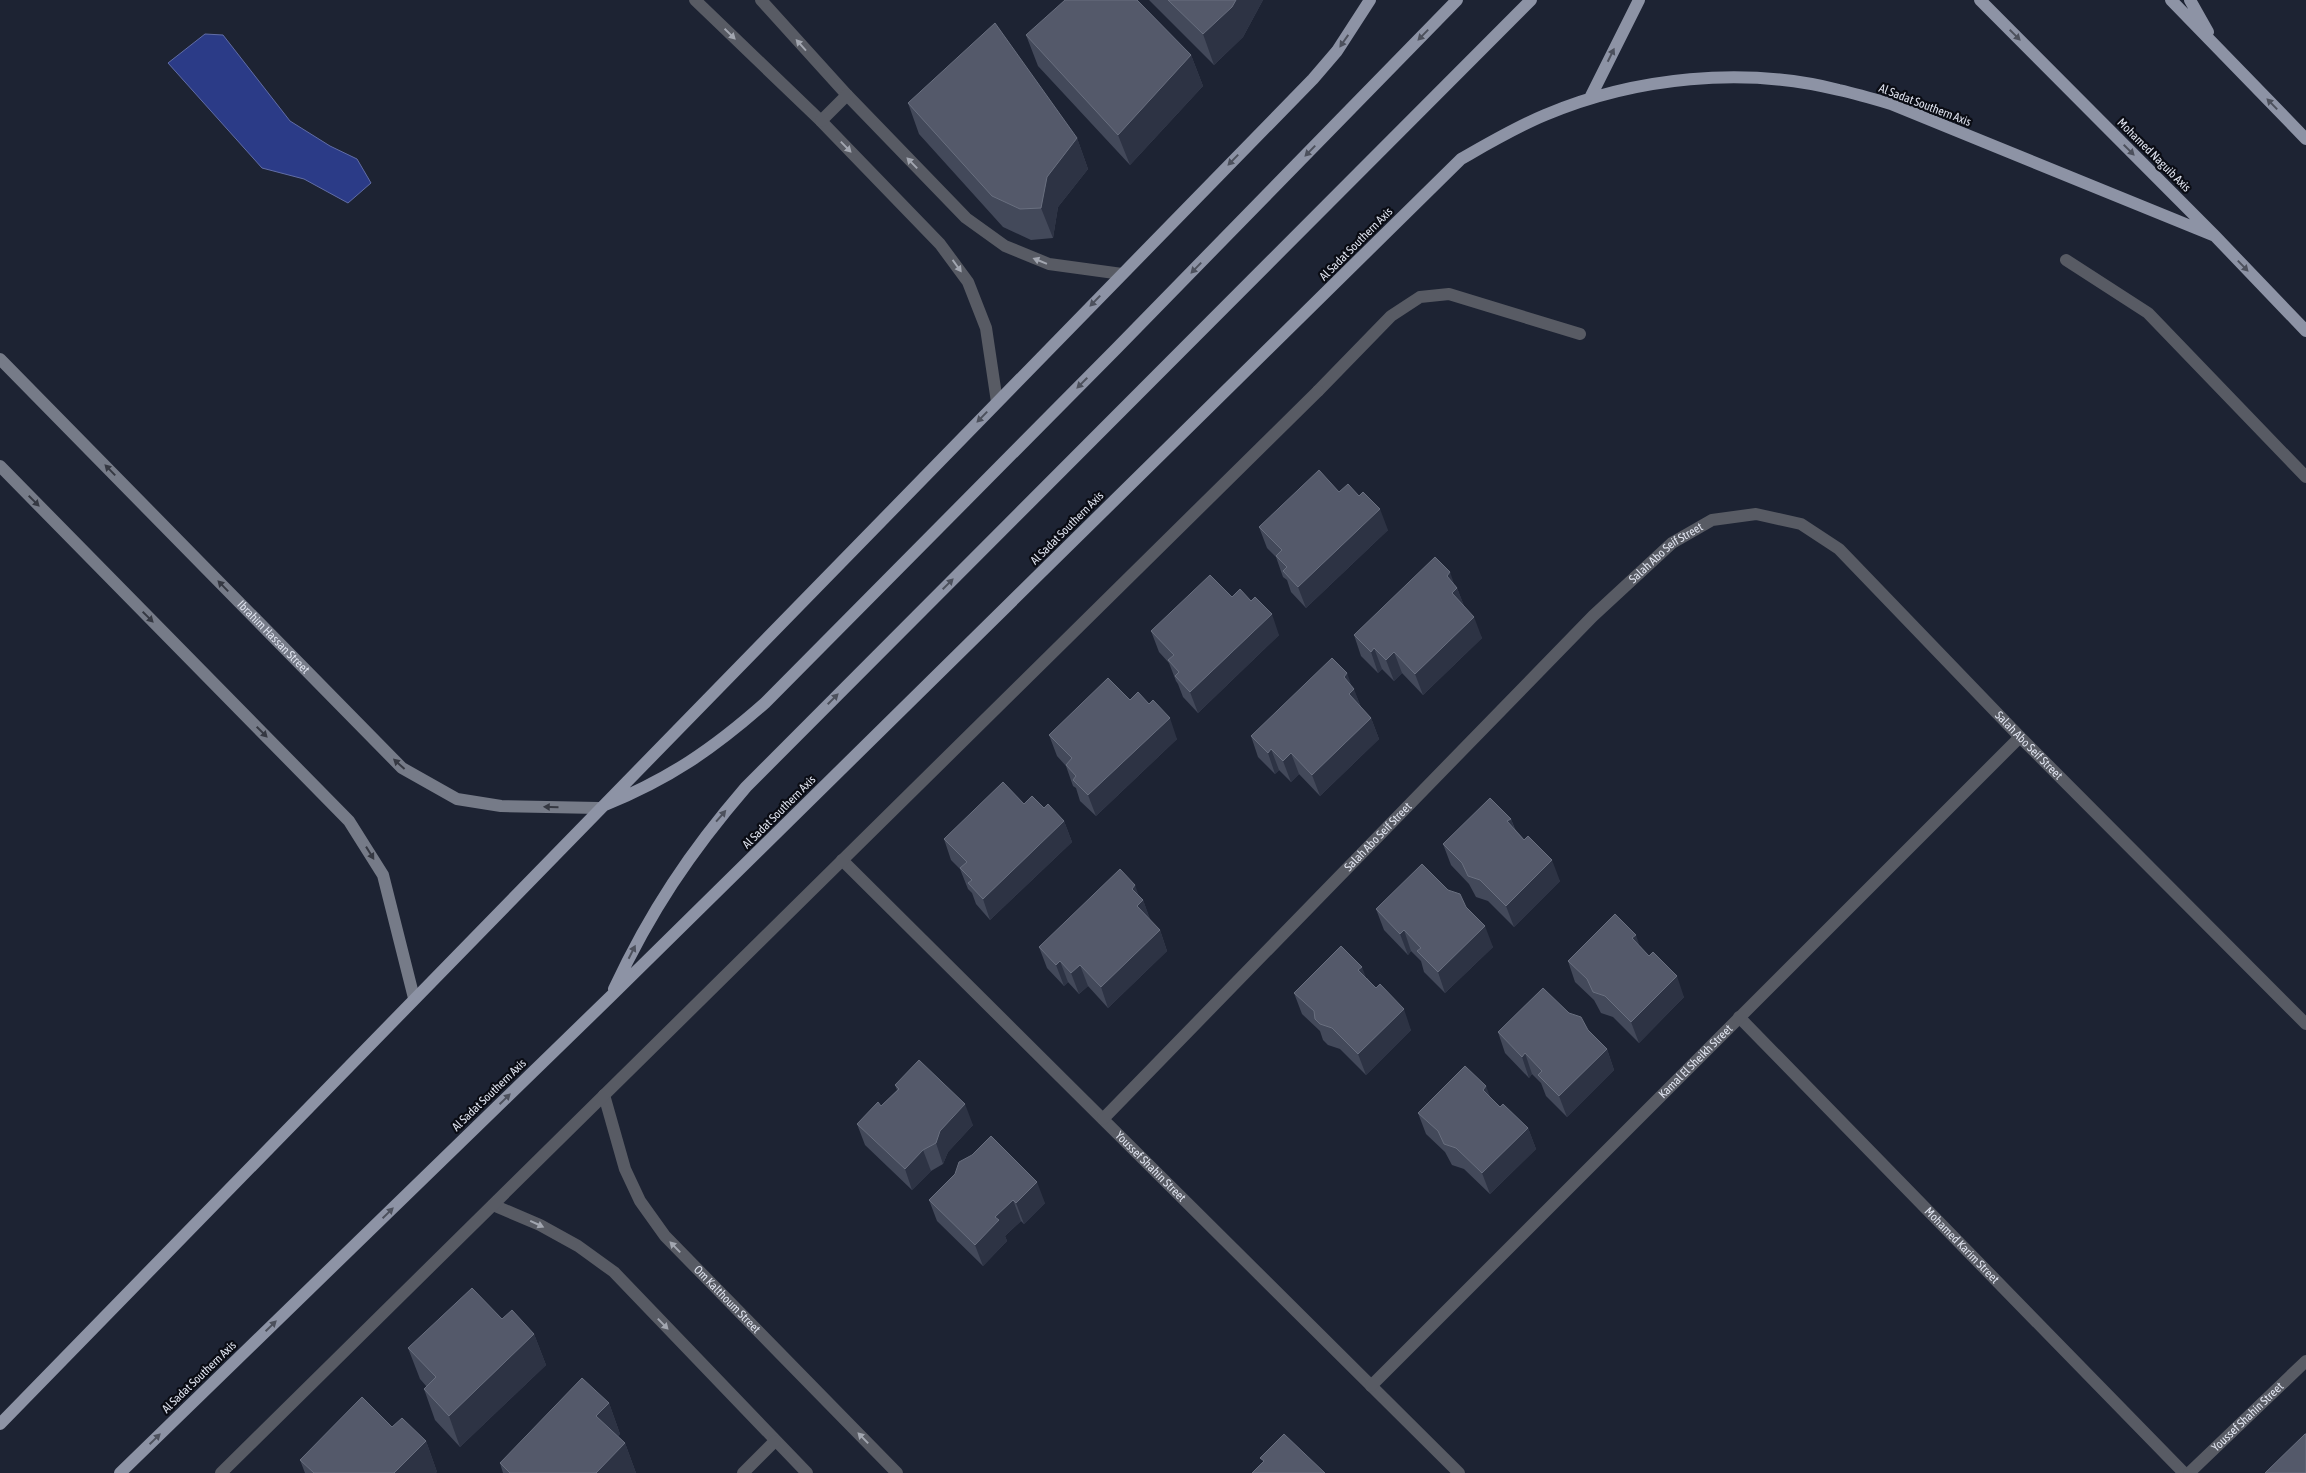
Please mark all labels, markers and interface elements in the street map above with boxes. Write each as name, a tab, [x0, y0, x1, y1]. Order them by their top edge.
one-way arrow	[724, 28, 736, 40]
one-way arrow	[2008, 28, 2020, 40]
one-way arrow	[1417, 29, 1429, 41]
one-way arrow	[1339, 34, 1349, 48]
one-way arrow	[795, 39, 807, 51]
one-way arrow	[1607, 47, 1616, 62]
street label: Al Sadat Southern Axis	[1877, 81, 1973, 129]
one-way arrow	[2266, 98, 2278, 110]
street label: Mohamed Naguib Axis	[2114, 115, 2194, 195]
one-way arrow	[840, 141, 852, 153]
one-way arrow	[2123, 144, 2135, 156]
one-way arrow	[1304, 145, 1316, 157]
one-way arrow	[1228, 154, 1240, 166]
one-way arrow	[906, 158, 918, 170]
street label: Al Sadat Southern Axis	[1317, 205, 1395, 283]
one-way arrow	[1033, 256, 1047, 264]
one-way arrow	[951, 259, 962, 272]
one-way arrow	[2237, 259, 2249, 271]
one-way arrow	[1190, 261, 1202, 273]
one-way arrow	[1090, 295, 1102, 307]
one-way arrow	[1076, 377, 1088, 389]
one-way arrow	[976, 411, 988, 423]
one-way arrow	[104, 464, 116, 476]
street label: Al Sadat Southern Axis	[1028, 489, 1106, 567]
one-way arrow	[28, 495, 40, 507]
street label: Salah Abo Seif Street	[1626, 520, 1706, 586]
one-way arrow	[942, 579, 954, 591]
one-way arrow	[217, 580, 229, 592]
street label: Ibrahim Hassan Street	[234, 598, 313, 677]
one-way arrow	[142, 610, 154, 622]
one-way arrow	[827, 694, 839, 706]
street label: Salah Abo Seif Street	[1992, 708, 2066, 783]
one-way arrow	[256, 726, 268, 738]
one-way arrow	[393, 758, 405, 770]
street label: Al Sadat Southern Axis	[740, 773, 818, 851]
street label: Salah Abo Seif Street	[1341, 799, 1415, 874]
one-way arrow	[542, 803, 558, 811]
one-way arrow	[715, 810, 726, 823]
one-way arrow	[365, 847, 374, 860]
one-way arrow	[628, 945, 636, 959]
street label: Kamal El Sheikh Street	[1656, 1021, 1736, 1101]
street label: Al Sadat Southern Axis	[449, 1056, 529, 1134]
one-way arrow	[498, 1094, 510, 1106]
street label: Youssef Shahin Street	[1112, 1129, 1189, 1205]
street label: Mohamed Karim Street	[1922, 1204, 2002, 1287]
one-way arrow	[382, 1207, 394, 1219]
one-way arrow	[530, 1220, 544, 1228]
one-way arrow	[669, 1242, 681, 1254]
street label: Om Kalthoum Street	[691, 1263, 764, 1337]
one-way arrow	[657, 1318, 669, 1330]
one-way arrow	[265, 1320, 277, 1332]
street label: Al Sadat Southern Axis	[159, 1338, 239, 1416]
street label: Youssef Shahin Street	[2209, 1379, 2287, 1455]
one-way arrow	[857, 1432, 869, 1444]
one-way arrow	[149, 1433, 161, 1445]

